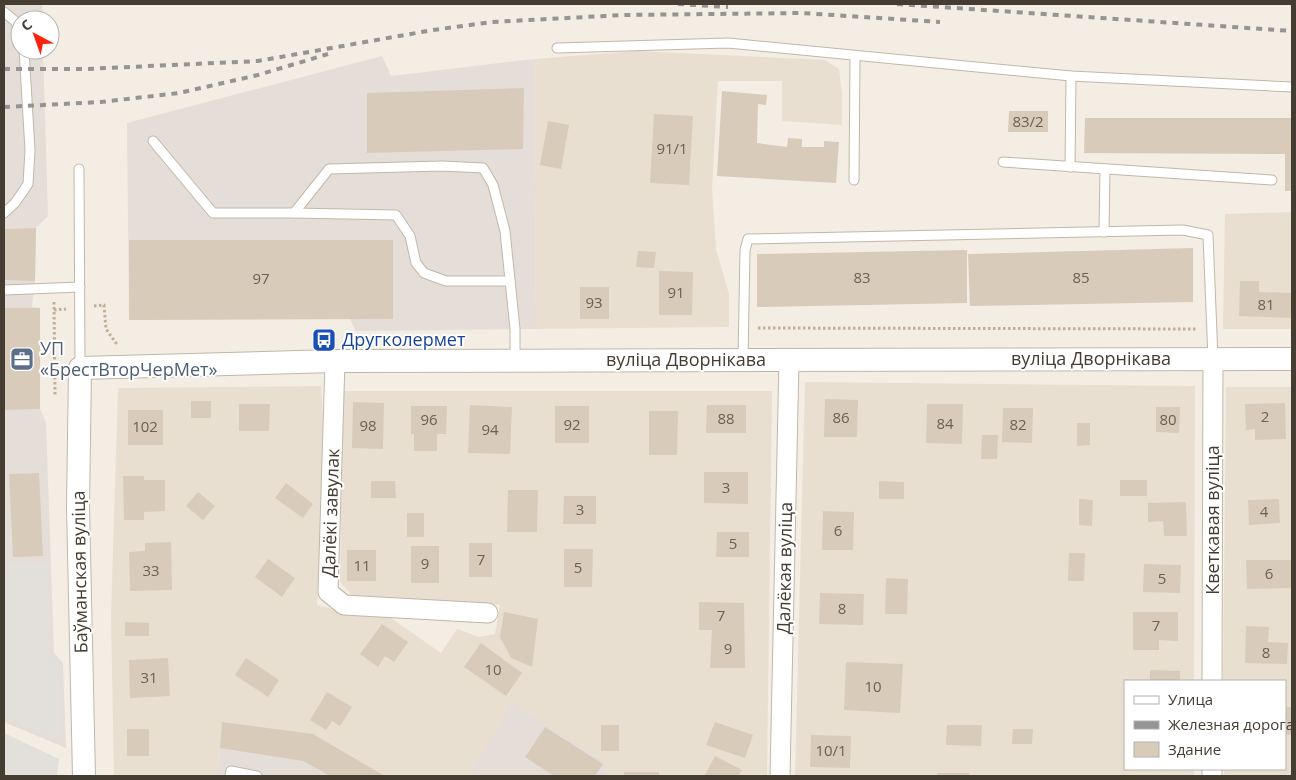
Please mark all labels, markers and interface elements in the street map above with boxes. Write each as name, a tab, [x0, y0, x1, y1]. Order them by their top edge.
north arrow	[10, 10, 60, 60]
text: С	[17, 15, 36, 35]
house number: 83/2	[1012, 111, 1044, 131]
house number: 91/1	[656, 138, 688, 158]
house number: 83	[853, 267, 871, 287]
house number: 85	[1072, 267, 1090, 287]
house number: 97	[252, 268, 270, 288]
house number: 91	[667, 282, 685, 302]
house number: 93	[585, 292, 603, 312]
house number: 81	[1257, 294, 1275, 314]
bus stop icon: Другколермет	[311, 327, 337, 353]
place label: Другколермет	[342, 327, 466, 351]
place label: УП «БрестВторЧерМет»	[40, 336, 217, 381]
office icon: УП «БрестВторЧерМет»	[9, 346, 35, 372]
street label: вуліца Дворнікава	[1011, 346, 1171, 370]
street label: вуліца Дворнікава	[606, 347, 766, 371]
house number: 2	[1261, 406, 1269, 426]
house number: 86	[832, 407, 850, 427]
house number: 88	[717, 408, 735, 428]
house number: 96	[420, 409, 438, 429]
house number: 80	[1159, 409, 1177, 429]
house number: 84	[936, 413, 954, 433]
house number: 92	[563, 414, 581, 434]
house number: 82	[1009, 414, 1027, 434]
house number: 98	[359, 415, 377, 435]
house number: 102	[132, 416, 158, 436]
house number: 94	[481, 419, 499, 439]
street label: Кветкавая вуліца	[1200, 445, 1224, 595]
street label: Далёкі завулак	[316, 447, 344, 578]
house number: 3	[722, 477, 730, 497]
street label: Баўманская вуліца	[66, 490, 92, 654]
house number: 3	[576, 499, 584, 519]
house number: 4	[1260, 501, 1269, 521]
street label: Далёкая вуліца	[771, 502, 797, 634]
house number: 6	[834, 520, 842, 540]
house number: 5	[729, 533, 737, 553]
house number: 7	[477, 549, 485, 569]
house number: 9	[421, 553, 429, 573]
house number: 11	[353, 555, 371, 575]
house number: 5	[574, 557, 582, 577]
house number: 33	[142, 560, 160, 580]
house number: 6	[1265, 563, 1273, 583]
house number: 5	[1158, 568, 1166, 588]
house number: 8	[838, 598, 846, 618]
house number: 7	[717, 605, 725, 625]
house number: 7	[1152, 615, 1160, 635]
house number: 9	[724, 638, 732, 658]
house number: 8	[1262, 642, 1270, 662]
house number: 10	[484, 659, 502, 679]
house number: 31	[140, 667, 158, 687]
house number: 10	[864, 676, 882, 696]
legend	[1124, 680, 1286, 770]
text: Улица	[1168, 689, 1213, 709]
text: Железная дорога	[1168, 714, 1294, 734]
text: Здание	[1168, 739, 1221, 759]
house number: 10/1	[815, 740, 847, 760]

